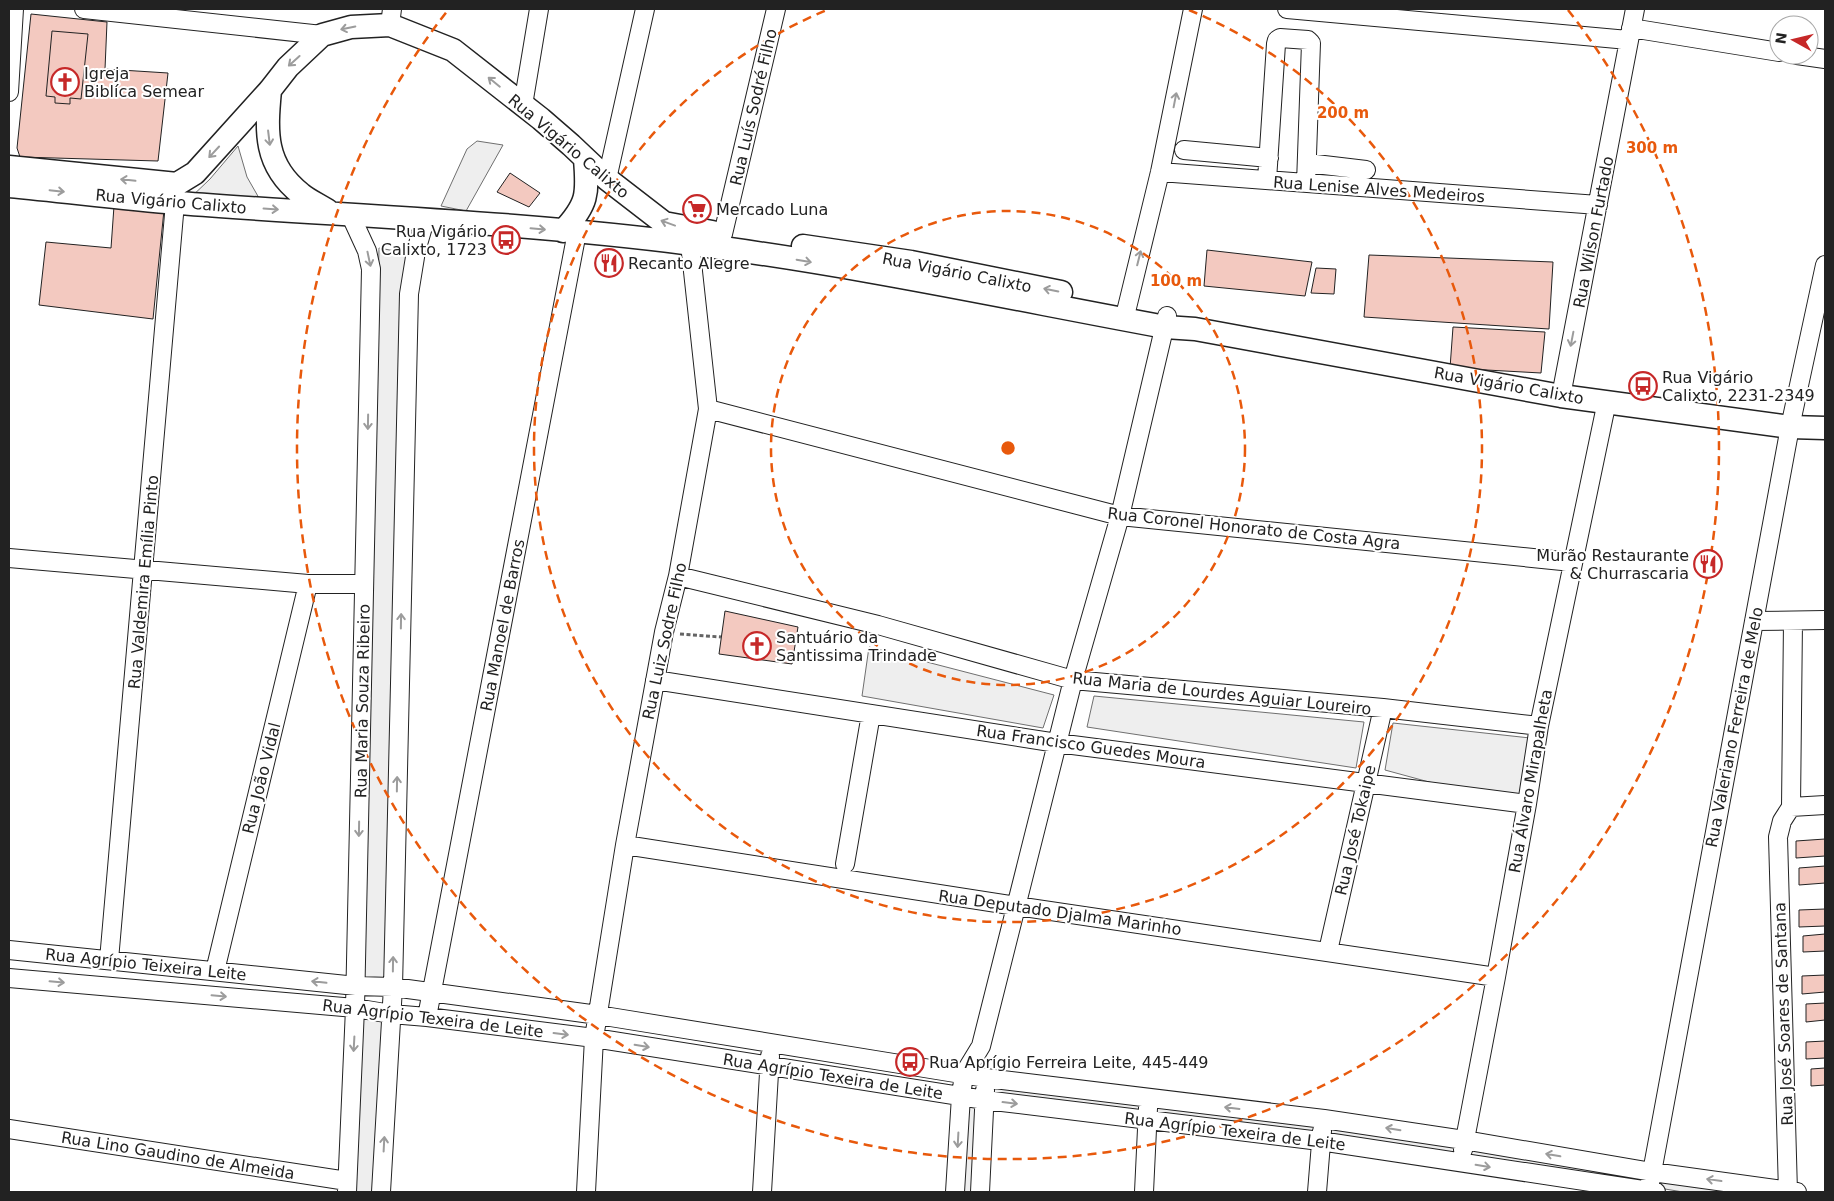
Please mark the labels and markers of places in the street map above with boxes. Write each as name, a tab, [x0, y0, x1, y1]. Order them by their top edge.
place label: Igreja Biblíca Semear	[84, 64, 204, 101]
church icon: Igreja Biblíca Semear	[50, 67, 80, 97]
supermarket icon: Mercado Luna	[682, 194, 712, 224]
place label: Mercado Luna	[716, 200, 828, 219]
place label: Rua Vigário Calixto, 1723	[381, 222, 487, 259]
bus stop icon: Rua Vigário Calixto, 1723	[491, 225, 521, 255]
restaurant icon: Recanto Alegre	[594, 248, 624, 278]
place label: Recanto Alegre	[628, 254, 750, 273]
place label: Rua Vigário Calixto, 2231-2349	[1662, 368, 1815, 405]
bus stop icon: Rua Vigário Calixto, 2231-2349	[1628, 371, 1658, 401]
centre of rings	[999, 439, 1017, 457]
place label: Murão Restaurante & Churrascaria	[1536, 546, 1689, 583]
restaurant icon: Murão Restaurante & Churrascaria	[1693, 549, 1723, 579]
place label: Santuário da Santissima Trindade	[776, 628, 937, 665]
church icon: Santuário da Santissima Trindade	[742, 631, 772, 661]
bus stop icon: Rua Aprígio Ferreira Leite, 445-449	[895, 1047, 925, 1077]
place label: Rua Aprígio Ferreira Leite, 445-449	[929, 1053, 1209, 1072]

